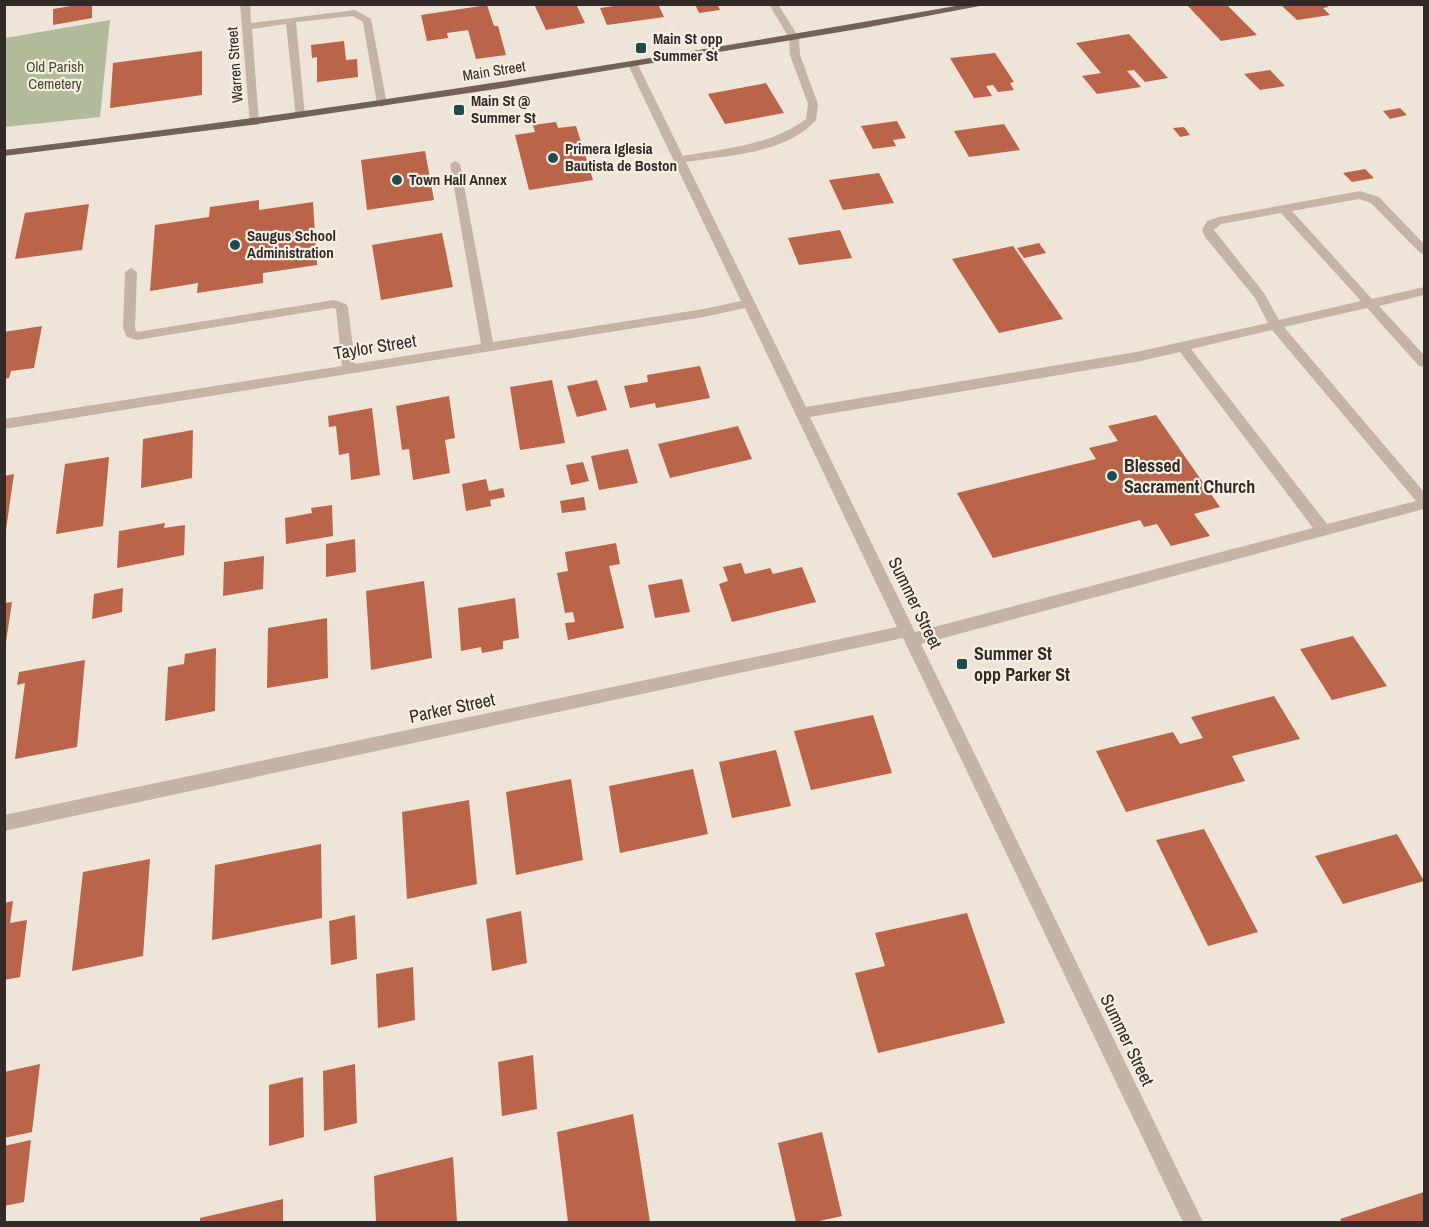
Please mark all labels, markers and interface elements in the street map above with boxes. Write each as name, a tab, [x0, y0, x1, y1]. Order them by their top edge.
street label: Warren Street	[221, 26, 248, 104]
place label: Main St opp Summer St	[653, 28, 723, 66]
marker: Main St opp Summer St	[634, 41, 648, 55]
street label: Main Street	[461, 55, 528, 86]
park label: Old Parish Cemetery	[26, 56, 84, 94]
place label: Main St @ Summer St	[471, 90, 536, 128]
marker: Main St @ Summer St	[452, 103, 466, 117]
place label: Primera Iglesia Bautista de Boston	[565, 138, 677, 176]
marker: Primera Iglesia Bautista de Boston	[546, 151, 560, 165]
place label: Town Hall Annex	[409, 169, 507, 190]
marker: Town Hall Annex	[390, 173, 404, 187]
place label: Saugus School Administration	[247, 225, 336, 263]
marker: Saugus School Administration	[228, 238, 242, 252]
street label: Taylor Street	[332, 328, 418, 365]
place label: Blessed Sacrament Church	[1124, 453, 1255, 499]
marker: Blessed Sacrament Church	[1105, 469, 1119, 483]
street label: Summer Street	[882, 553, 948, 653]
place label: Summer St opp Parker St	[974, 641, 1070, 687]
marker: Summer St opp Parker St	[955, 657, 969, 671]
street label: Parker Street	[407, 686, 497, 729]
street label: Summer Street	[1094, 990, 1160, 1090]

